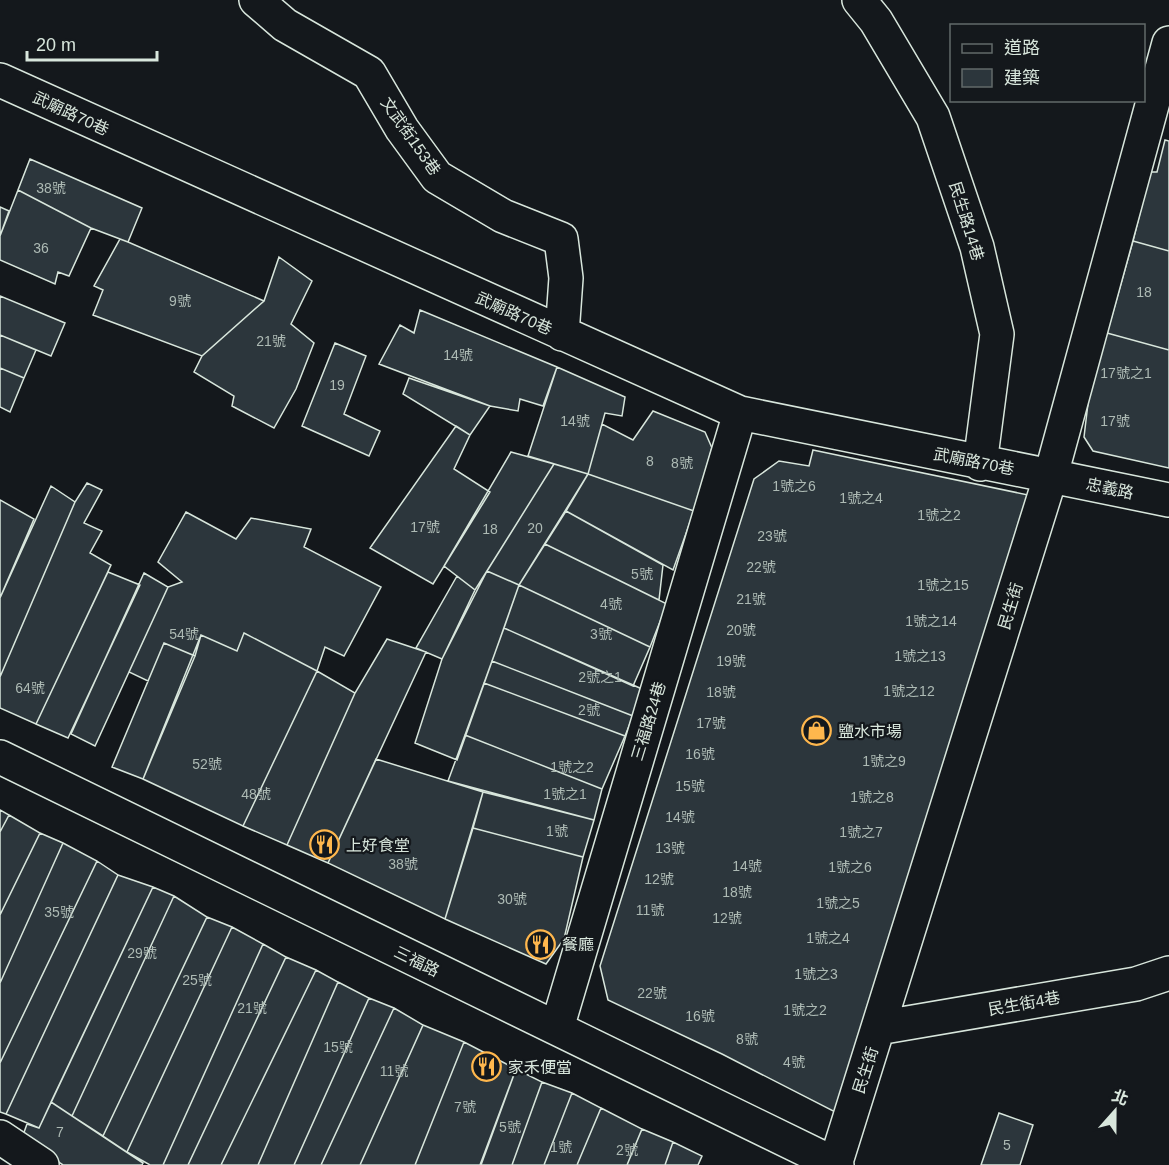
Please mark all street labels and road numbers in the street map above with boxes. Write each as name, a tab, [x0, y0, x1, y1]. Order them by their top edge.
street label: 武廟路70巷	[30, 88, 111, 138]
street label: 文武街153巷	[378, 94, 444, 178]
street label: 民生路14巷	[946, 180, 987, 263]
street label: 武廟路70巷	[473, 289, 555, 338]
street label: 武廟路70巷	[932, 445, 1016, 478]
street label: 忠義路	[1085, 475, 1135, 502]
street label: 民生街	[995, 581, 1026, 632]
street label: 三福路24巷	[628, 680, 669, 763]
street label: 三福路	[391, 943, 442, 980]
street label: 民生街4巷	[987, 989, 1061, 1018]
street label: 民生街	[850, 1045, 881, 1096]

